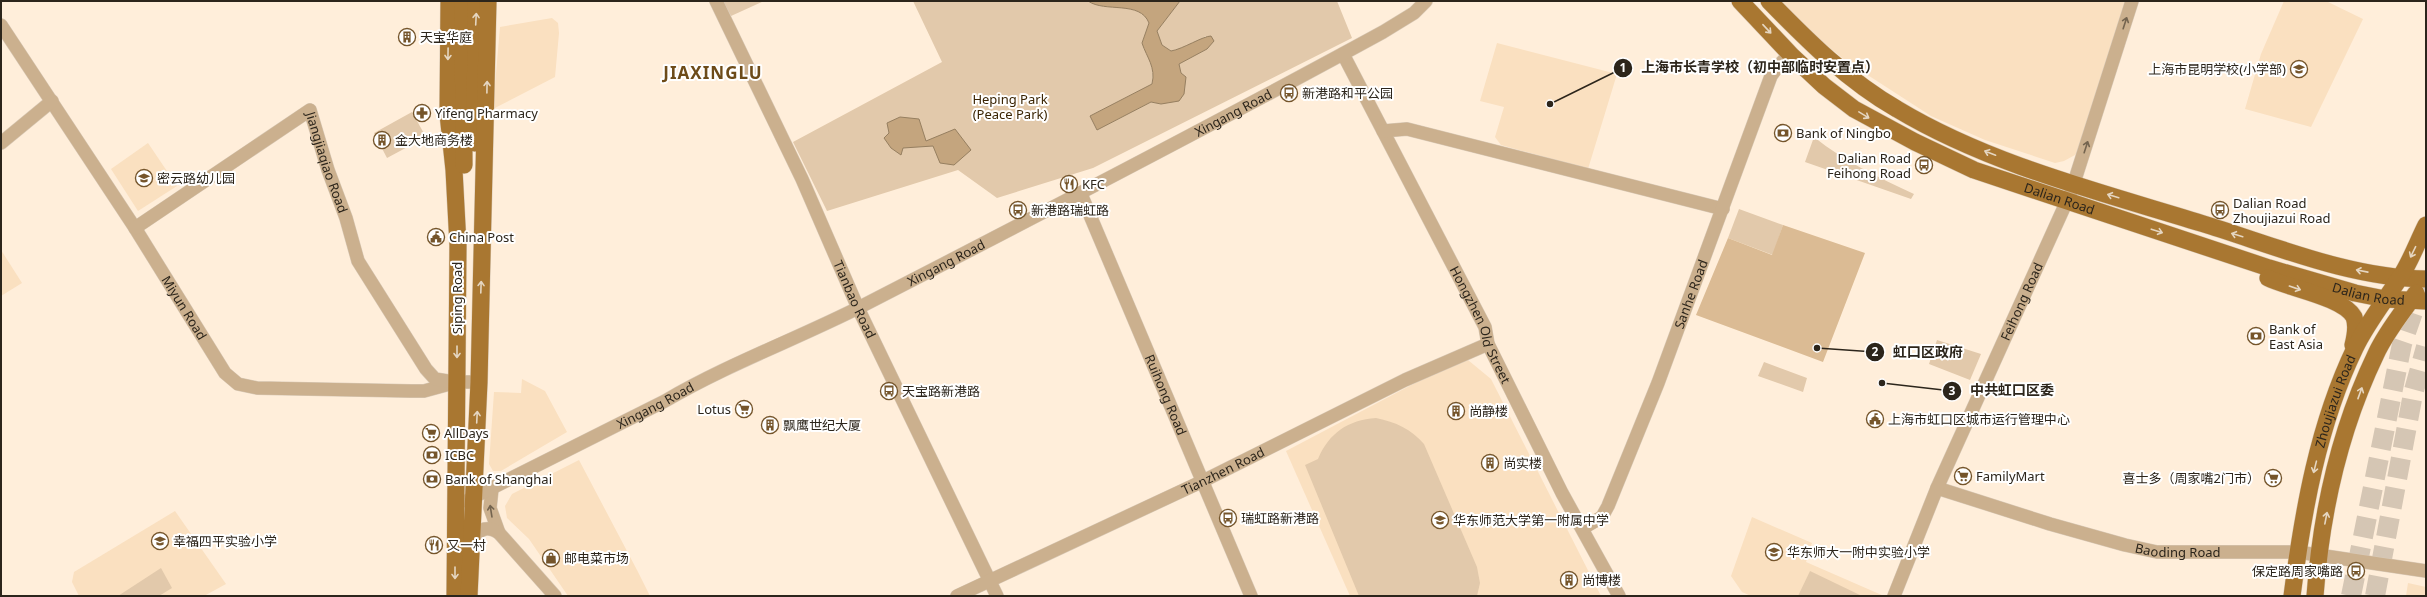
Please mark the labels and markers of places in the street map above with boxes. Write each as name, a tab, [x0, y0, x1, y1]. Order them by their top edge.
building icon: 天宝华庭	[397, 27, 417, 47]
place label: 天宝华庭	[420, 28, 472, 46]
callout: 上海市长青学校（初中部临时安置点）	[1613, 55, 1887, 81]
school or university icon: 上海市昆明学校(小学部)	[2289, 59, 2309, 79]
place label: 上海市昆明学校(小学部)	[2148, 60, 2286, 78]
bus stop icon: 新港路和平公园	[1279, 83, 1299, 103]
place label: 新港路和平公园	[1302, 84, 1393, 102]
pharmacy icon: Yifeng Pharmacy	[412, 103, 432, 123]
place label: Yifeng Pharmacy	[435, 104, 538, 122]
bank icon: Bank of Ningbo	[1773, 123, 1793, 143]
place label: Bank of Ningbo	[1796, 124, 1891, 142]
building icon: 金大地商务楼	[372, 130, 392, 150]
place label: 金大地商务楼	[395, 131, 473, 149]
place label: Dalian Road Feihong Road	[1827, 149, 1911, 182]
bus stop icon: Dalian Road Feihong Road	[1914, 155, 1934, 175]
school or university icon: 密云路幼儿园	[134, 168, 154, 188]
place label: 密云路幼儿园	[157, 169, 235, 187]
restaurant icon: KFC	[1059, 174, 1079, 194]
place label: KFC	[1082, 175, 1105, 193]
place label: Dalian Road Zhoujiazui Road	[2233, 194, 2331, 227]
bus stop icon: 新港路瑞虹路	[1008, 200, 1028, 220]
bus stop icon: Dalian Road Zhoujiazui Road	[2210, 200, 2230, 220]
place label: 新港路瑞虹路	[1031, 201, 1109, 219]
public building icon: China Post	[426, 227, 446, 247]
place label: China Post	[449, 228, 514, 246]
place label: Bank of East Asia	[2269, 320, 2323, 353]
bank icon: Bank of East Asia	[2246, 326, 2266, 346]
callout: 虹口区政府	[1865, 339, 1971, 365]
callout: 中共虹口区委	[1942, 378, 2062, 404]
bus stop icon: 天宝路新港路	[879, 381, 899, 401]
place label: 天宝路新港路	[902, 382, 980, 400]
supermarket icon: Lotus	[734, 399, 754, 419]
place label: Lotus	[697, 400, 731, 418]
building icon: 尚静楼	[1446, 401, 1466, 421]
place label: 尚静楼	[1469, 402, 1508, 420]
public building icon: 上海市虹口区城市运行管理中心	[1865, 409, 1885, 429]
place label: 上海市虹口区城市运行管理中心	[1888, 410, 2070, 428]
building icon: 飘鹰世纪大厦	[760, 415, 780, 435]
place label: 飘鹰世纪大厦	[783, 416, 861, 434]
supermarket icon: AllDays	[421, 423, 441, 443]
place label: AllDays	[444, 424, 489, 442]
bank icon: ICBC	[422, 445, 442, 465]
place label: ICBC	[445, 446, 474, 464]
building icon: 尚实楼	[1480, 453, 1500, 473]
place label: 尚实楼	[1503, 454, 1542, 472]
supermarket icon: FamilyMart	[1953, 466, 1973, 486]
place label: FamilyMart	[1976, 467, 2045, 485]
supermarket icon: 喜士多（周家嘴2门市）	[2263, 468, 2283, 488]
bank icon: Bank of Shanghai	[422, 469, 442, 489]
place label: 喜士多（周家嘴2门市）	[2123, 469, 2260, 487]
place label: Bank of Shanghai	[445, 470, 552, 488]
bus stop icon: 瑞虹路新港路	[1218, 508, 1238, 528]
place label: 瑞虹路新港路	[1241, 509, 1319, 527]
school or university icon: 华东师范大学第一附属中学	[1430, 510, 1450, 530]
place label: 华东师范大学第一附属中学	[1453, 511, 1609, 529]
school or university icon: 幸福四平实验小学	[150, 531, 170, 551]
place label: 幸福四平实验小学	[173, 532, 277, 550]
restaurant icon: 又一村	[424, 535, 444, 555]
place label: 又一村	[447, 536, 486, 554]
school or university icon: 华东师大一附中实验小学	[1764, 542, 1784, 562]
place label: 华东师大一附中实验小学	[1787, 543, 1930, 561]
shop icon: 邮电菜市场	[541, 548, 561, 568]
place label: 邮电菜市场	[564, 549, 629, 567]
bus stop icon: 保定路周家嘴路	[2346, 561, 2366, 581]
place label: 保定路周家嘴路	[2252, 562, 2343, 580]
building icon: 尚博楼	[1559, 570, 1579, 590]
place label: 尚博楼	[1582, 571, 1621, 589]

